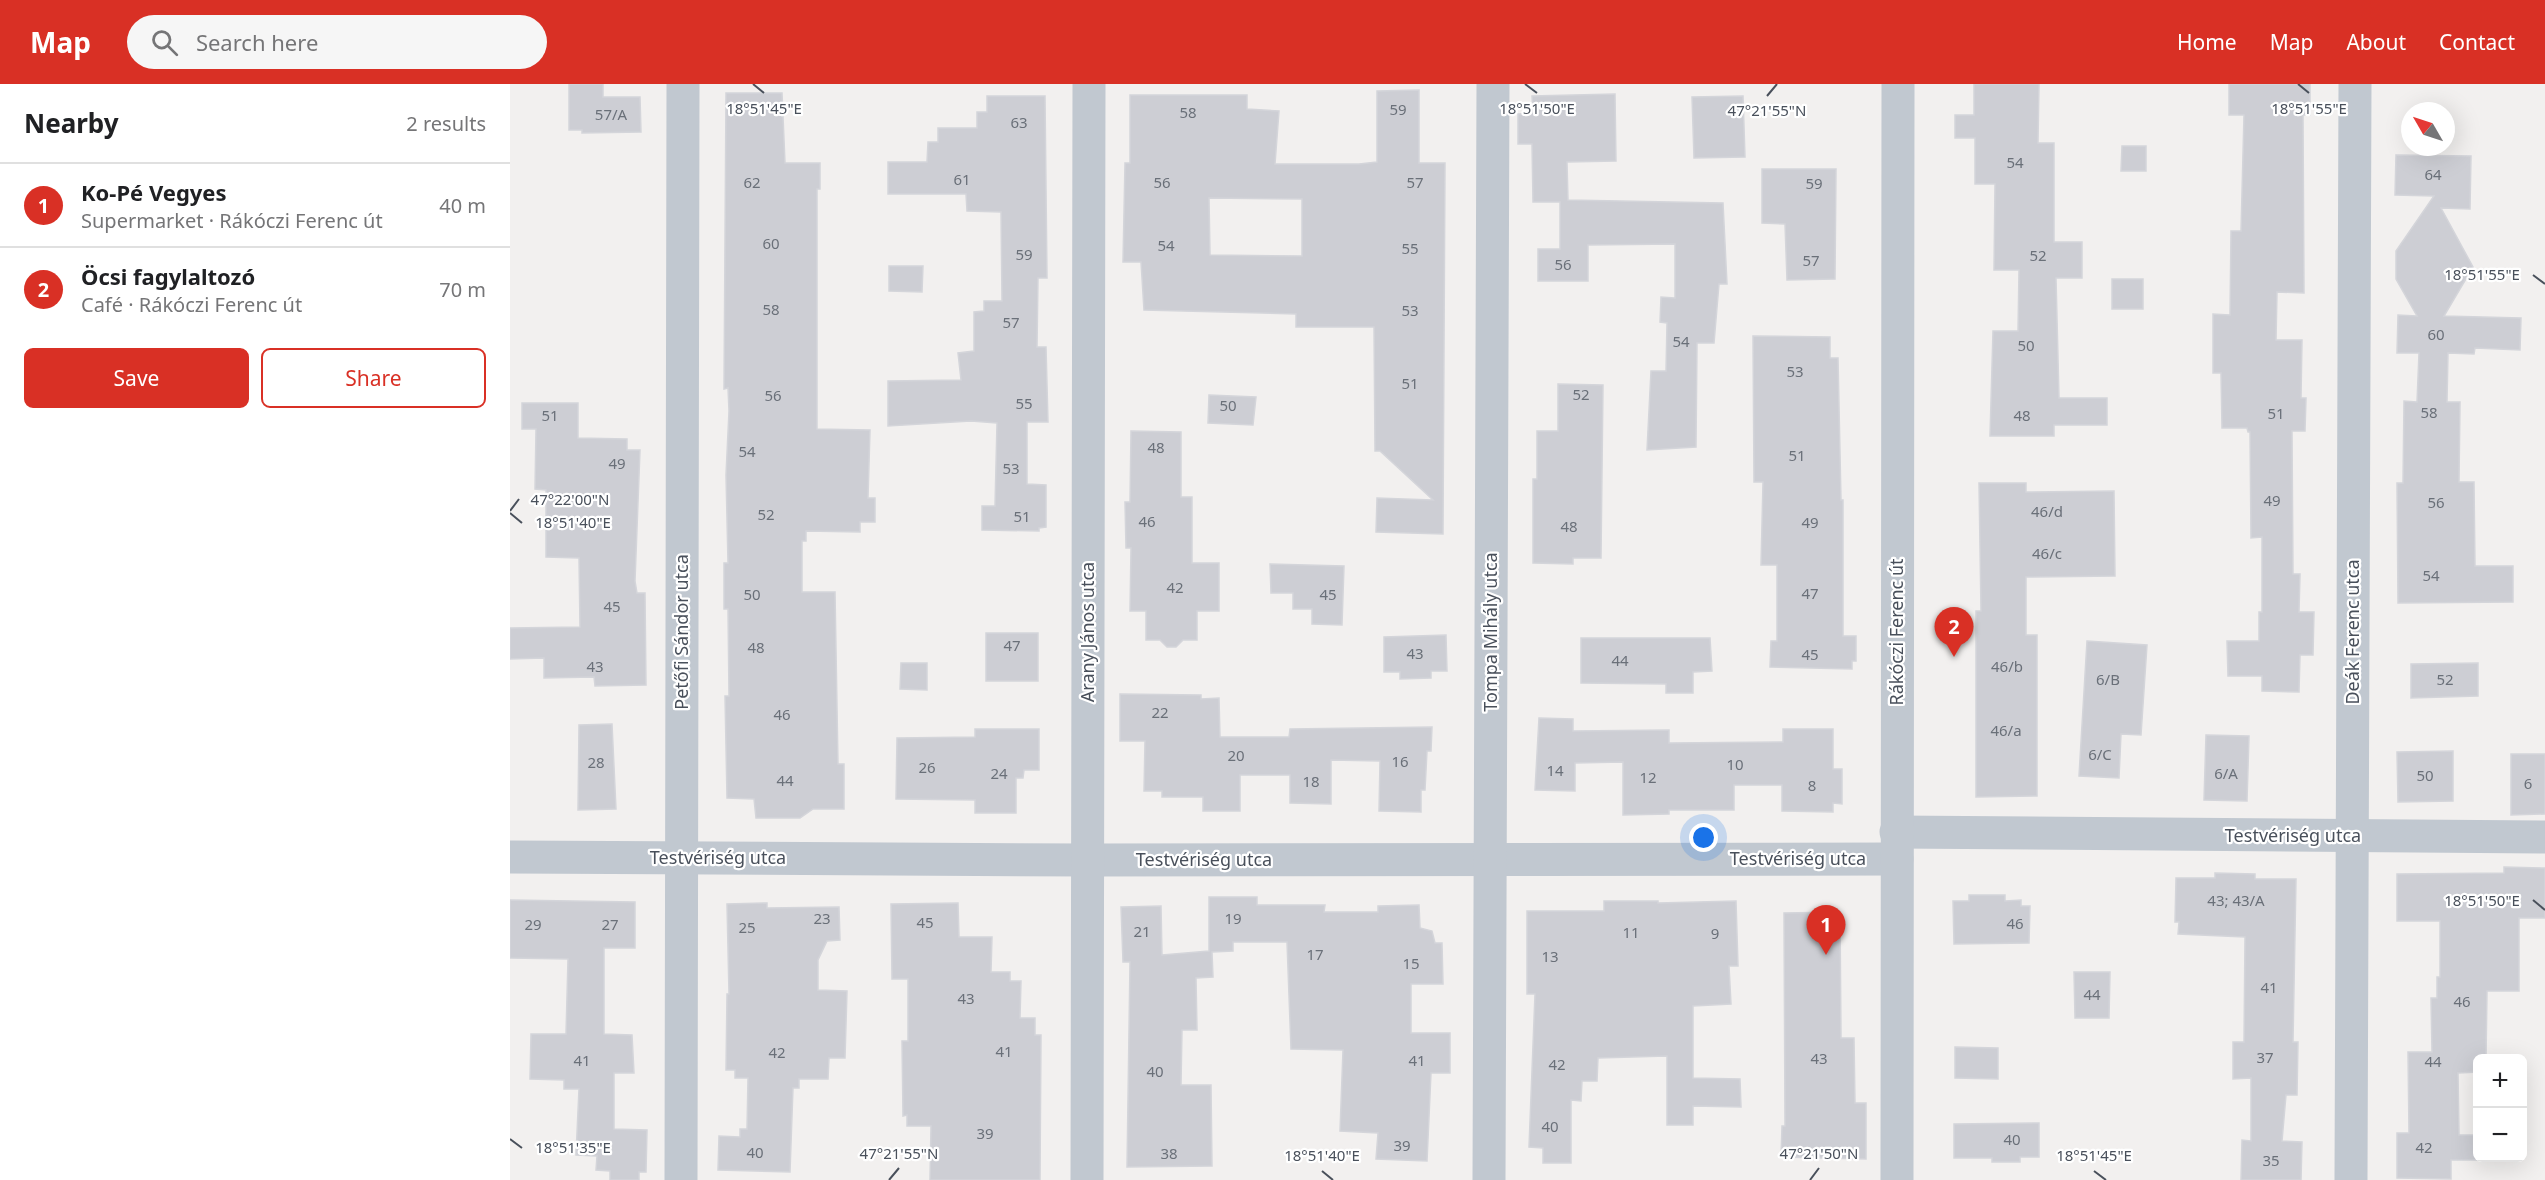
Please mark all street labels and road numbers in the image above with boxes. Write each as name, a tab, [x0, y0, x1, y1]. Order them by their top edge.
street label: Tompa Mihály utca	[1478, 552, 1502, 712]
street label: Petőfi Sándor utca	[669, 554, 693, 710]
street label: Rákóczi Ferenc út	[1884, 558, 1908, 706]
street label: Deák Ferenc utca	[2340, 559, 2364, 705]
street label: Arany János utca	[1075, 562, 1099, 702]
street label: Testvériség utca	[2225, 823, 2361, 847]
street label: Testvériség utca	[650, 845, 786, 869]
street label: Testvériség utca	[1730, 846, 1866, 870]
street label: Testvériség utca	[1136, 847, 1272, 871]

